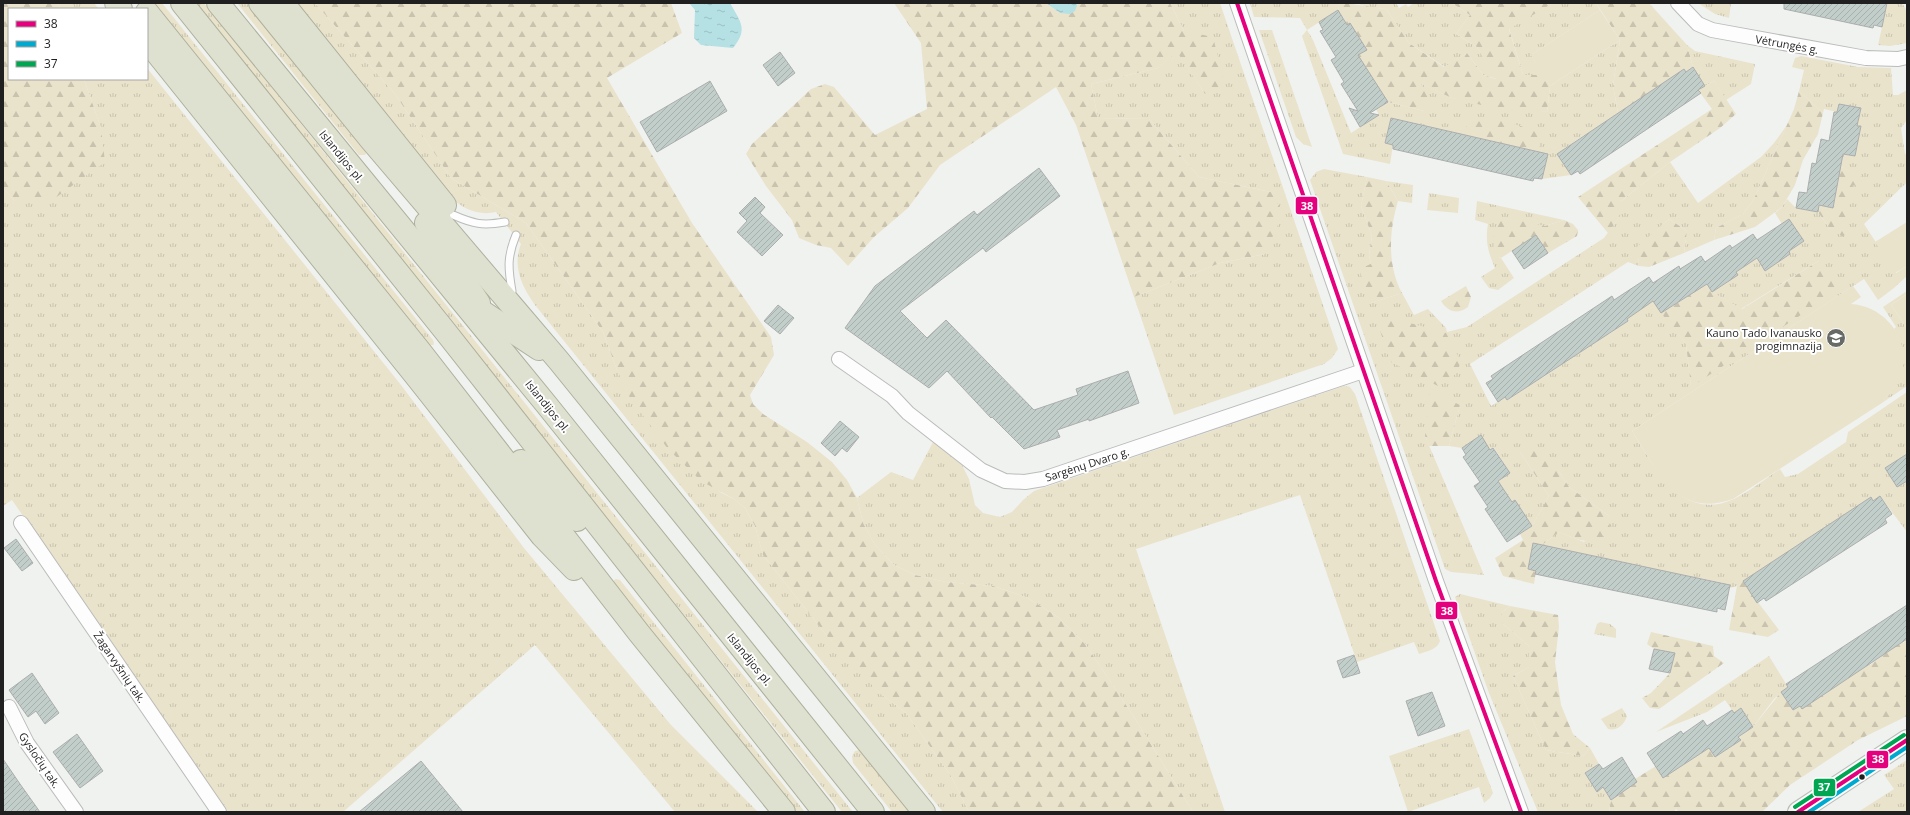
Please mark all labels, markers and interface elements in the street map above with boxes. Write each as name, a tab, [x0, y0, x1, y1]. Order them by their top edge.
legend	[8, 8, 148, 80]
text: 38	[44, 15, 58, 32]
street label: Vėtrungės g.	[1754, 31, 1820, 57]
text: 3	[44, 35, 51, 52]
text: 37	[44, 55, 58, 72]
street label: Islandijos pl.	[316, 127, 368, 185]
line badge: 38	[1295, 196, 1318, 215]
text: 38	[1301, 198, 1313, 213]
place label: Kauno Tado Ivanausko progimnazija	[1706, 325, 1822, 353]
school or university icon: Kauno Tado Ivanausko progimnazija	[1825, 327, 1847, 349]
street label: Islandijos pl.	[522, 377, 574, 435]
street label: Sargėnų Dvaro g.	[1043, 443, 1131, 485]
line badge: 38	[1435, 601, 1458, 620]
text: 38	[1441, 603, 1453, 618]
street label: Žagarvyšnių tak.	[91, 628, 149, 706]
street label: Islandijos pl.	[724, 630, 776, 688]
street label: Gysločių tak.	[16, 729, 64, 791]
line badge: 38	[1866, 750, 1889, 769]
text: 38	[1872, 751, 1884, 766]
unlabelled marker	[1857, 772, 1867, 782]
line badge: 37	[1813, 778, 1836, 797]
text: 37	[1818, 779, 1830, 794]

